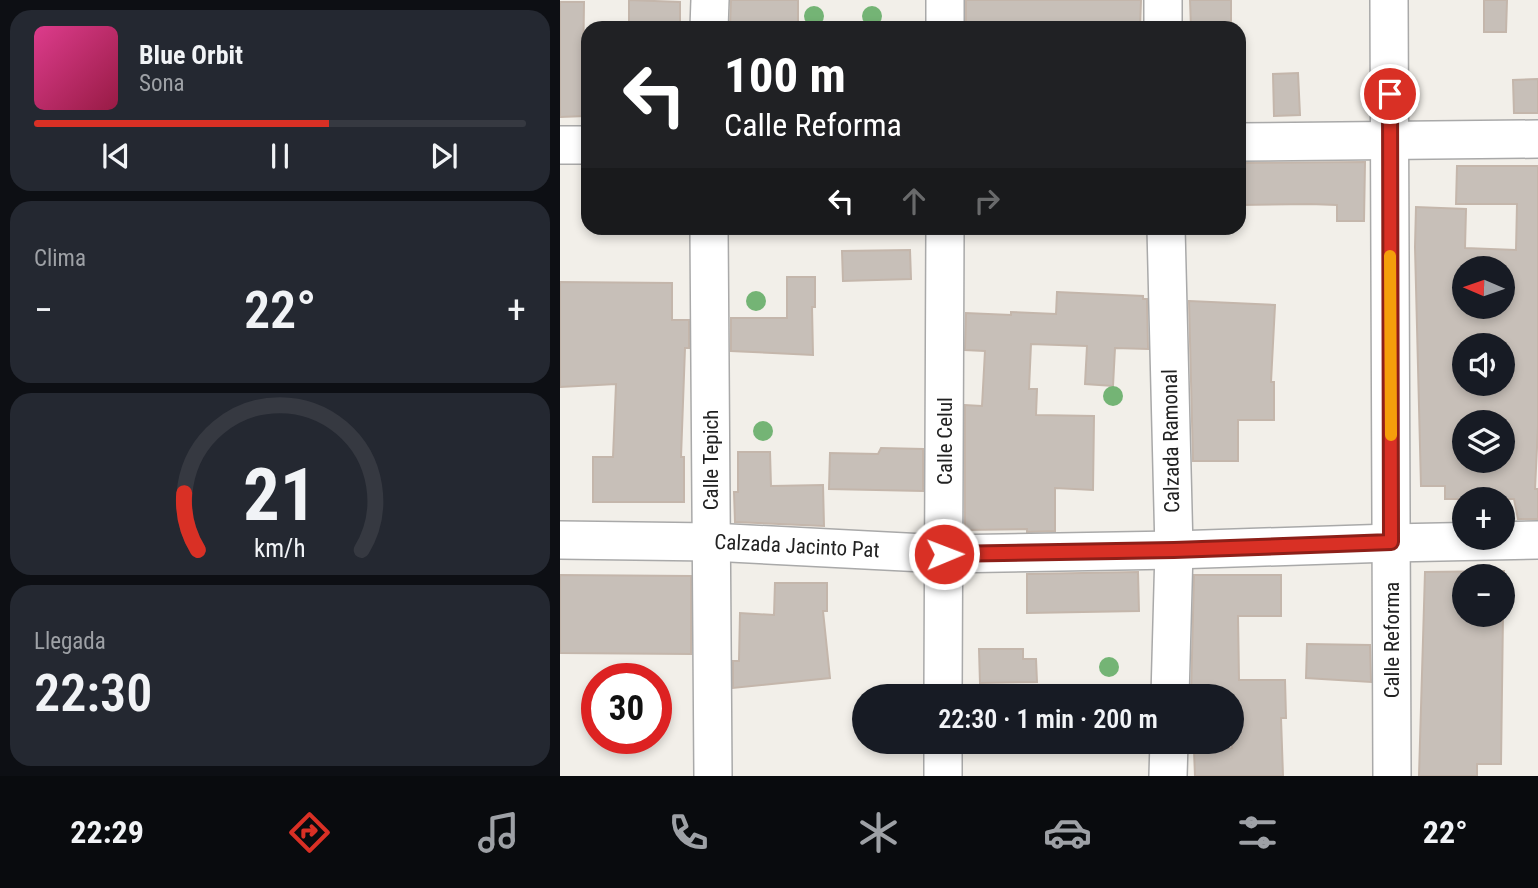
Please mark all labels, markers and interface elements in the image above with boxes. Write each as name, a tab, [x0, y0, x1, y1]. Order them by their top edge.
text: Blue Orbit	[139, 40, 243, 70]
text: 100 m	[724, 47, 846, 104]
icon: left	[609, 49, 700, 140]
pin	[1360, 64, 1420, 124]
text: Sona	[139, 70, 185, 97]
icon: arrive	[1371, 75, 1409, 113]
text: Calle Reforma	[724, 106, 902, 144]
icon: previous	[97, 137, 135, 175]
icon: pause	[261, 137, 299, 175]
icon: next	[425, 137, 463, 175]
icon: left	[822, 182, 860, 220]
icon: ahead	[895, 182, 933, 220]
icon: right	[968, 182, 1006, 220]
text: Clima	[34, 245, 86, 272]
north arrow	[1452, 256, 1516, 318]
map controls	[1452, 256, 1515, 627]
text: 22°	[244, 280, 316, 341]
text: −	[34, 288, 53, 332]
text: +	[507, 288, 526, 332]
button: sound	[1452, 333, 1515, 396]
street label: Calzada Ramonal	[1158, 369, 1184, 513]
street label: Calle Celul	[933, 397, 957, 485]
street label: Calle Tepich	[699, 410, 723, 510]
button: layers	[1452, 410, 1515, 473]
text: 21	[243, 452, 317, 538]
button: +	[1452, 487, 1515, 550]
position arrow	[907, 517, 981, 591]
street label: Calzada Jacinto Pat	[714, 530, 880, 562]
text: km/h	[254, 533, 306, 562]
button: −	[1452, 564, 1515, 627]
street label: Calle Reforma	[1380, 582, 1404, 698]
text: Llegada	[34, 628, 106, 655]
text: 22:30	[34, 663, 152, 724]
speed limit sign: 30	[581, 663, 672, 754]
text: 22:30 · 1 min · 200 m	[938, 704, 1158, 734]
icon: directions	[285, 808, 334, 857]
icon: music	[474, 808, 523, 857]
icon: phone	[664, 808, 713, 857]
icon: climate	[854, 808, 903, 857]
icon: car	[1043, 808, 1092, 857]
icon: filters	[1233, 808, 1282, 857]
text: 22:29	[70, 813, 144, 851]
text: 22°	[1423, 813, 1468, 851]

